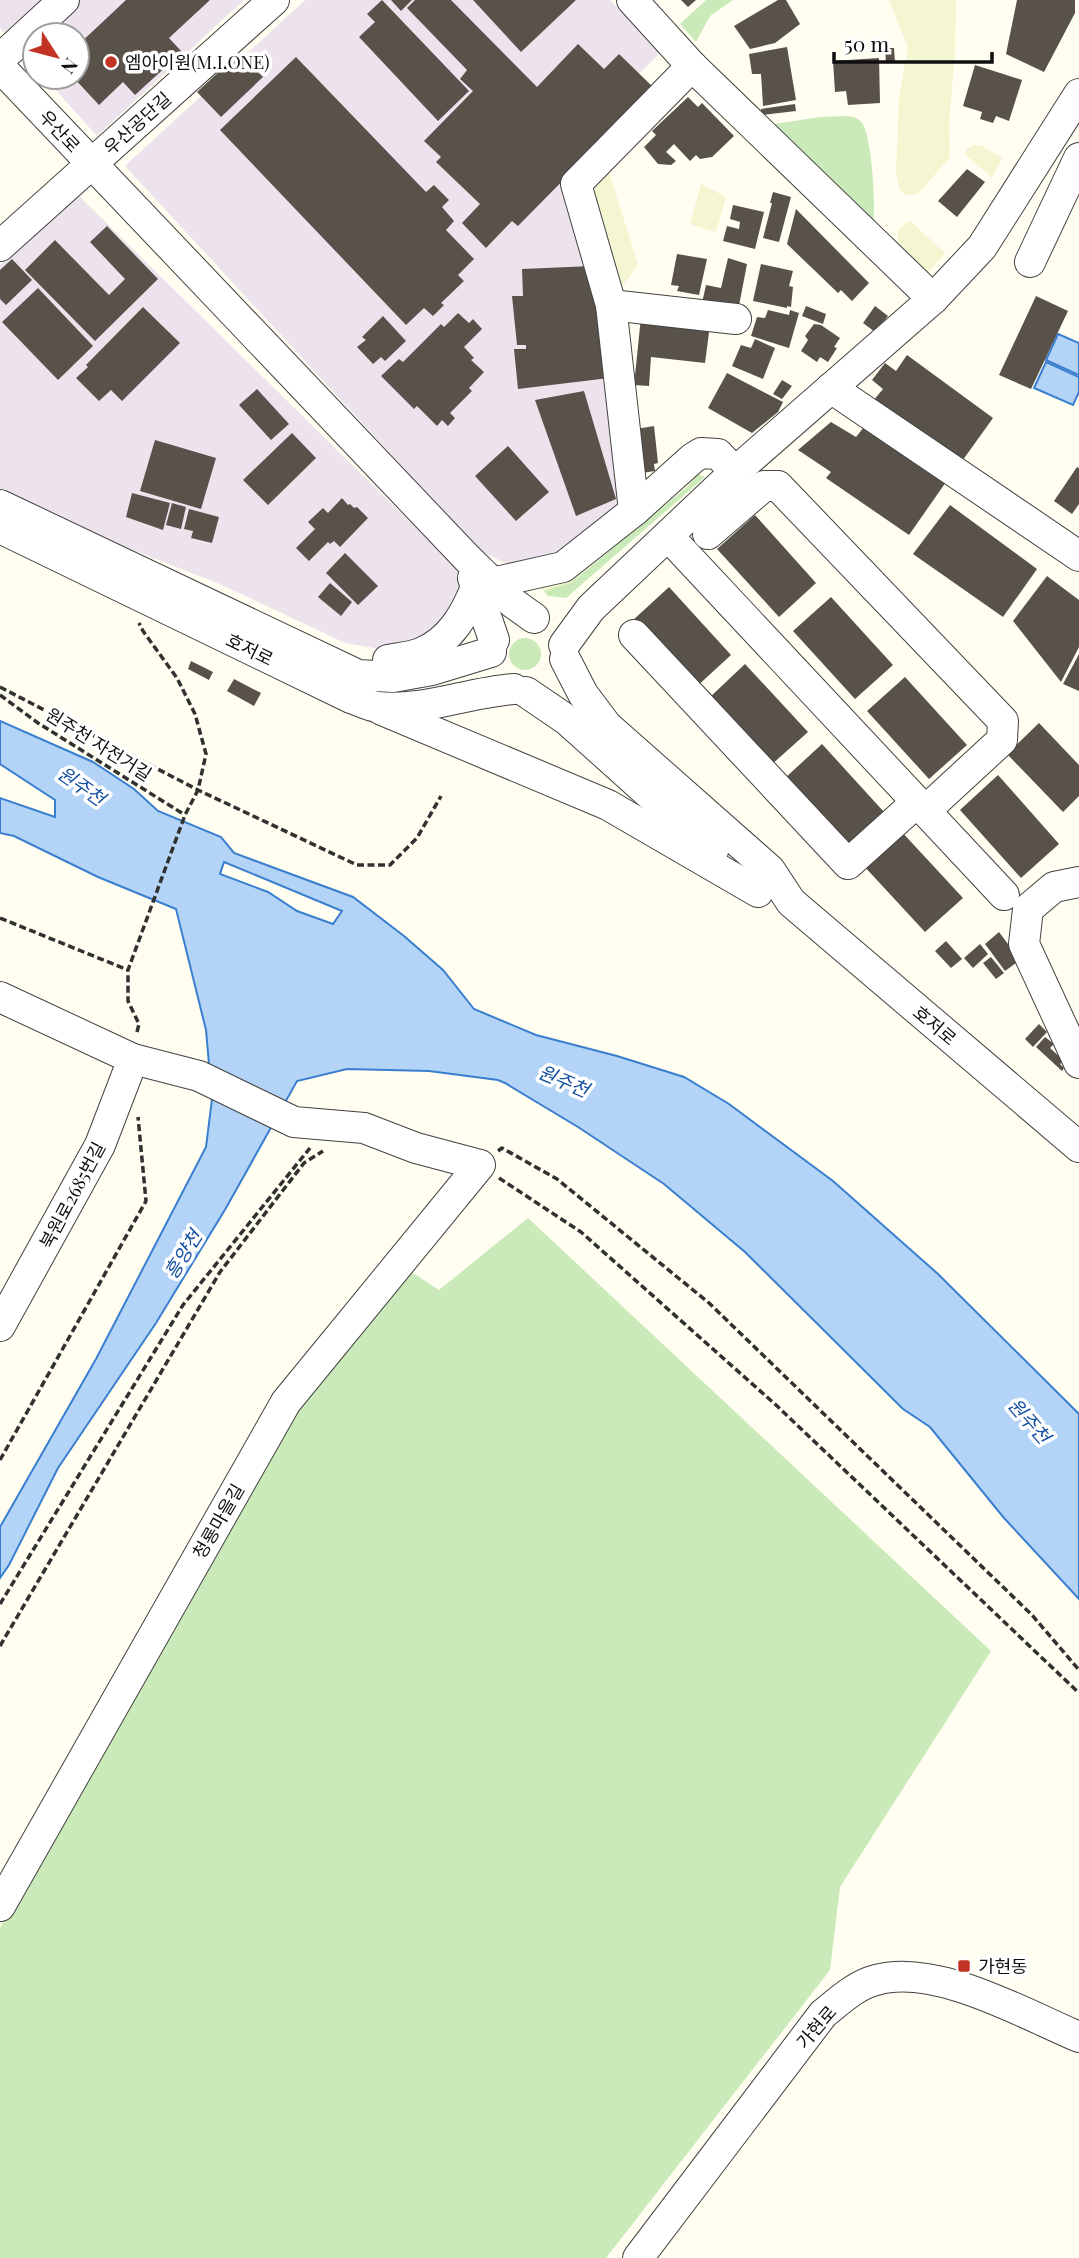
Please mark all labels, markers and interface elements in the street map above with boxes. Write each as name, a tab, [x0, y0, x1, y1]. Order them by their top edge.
north arrow	[21, 21, 91, 91]
scale bar	[834, 21, 992, 65]
text: 50 m	[844, 29, 890, 57]
place label: 엠아이원(M.I.ONE)	[125, 50, 270, 74]
text: N	[56, 53, 85, 80]
marker: 엠아이원(M.I.ONE)	[103, 54, 119, 70]
street label: 우산공단길	[98, 86, 176, 160]
street label: 우산로	[34, 105, 86, 157]
street label: 호저로	[222, 627, 278, 671]
street label: 원주천 자전거길	[42, 703, 156, 785]
water label: 원주천	[54, 761, 110, 809]
street label: 호저로	[908, 1000, 962, 1050]
water label: 원주천	[535, 1058, 595, 1103]
street label: 북원로2685번길	[34, 1137, 110, 1253]
water label: 흥양천	[157, 1224, 208, 1283]
water label: 원주천	[1003, 1392, 1058, 1449]
street label: 청룡마을길	[187, 1479, 249, 1563]
place label: 가현동	[978, 1954, 1028, 1978]
marker: 가현동	[956, 1958, 972, 1974]
street label: 가현로	[791, 2000, 841, 2054]

